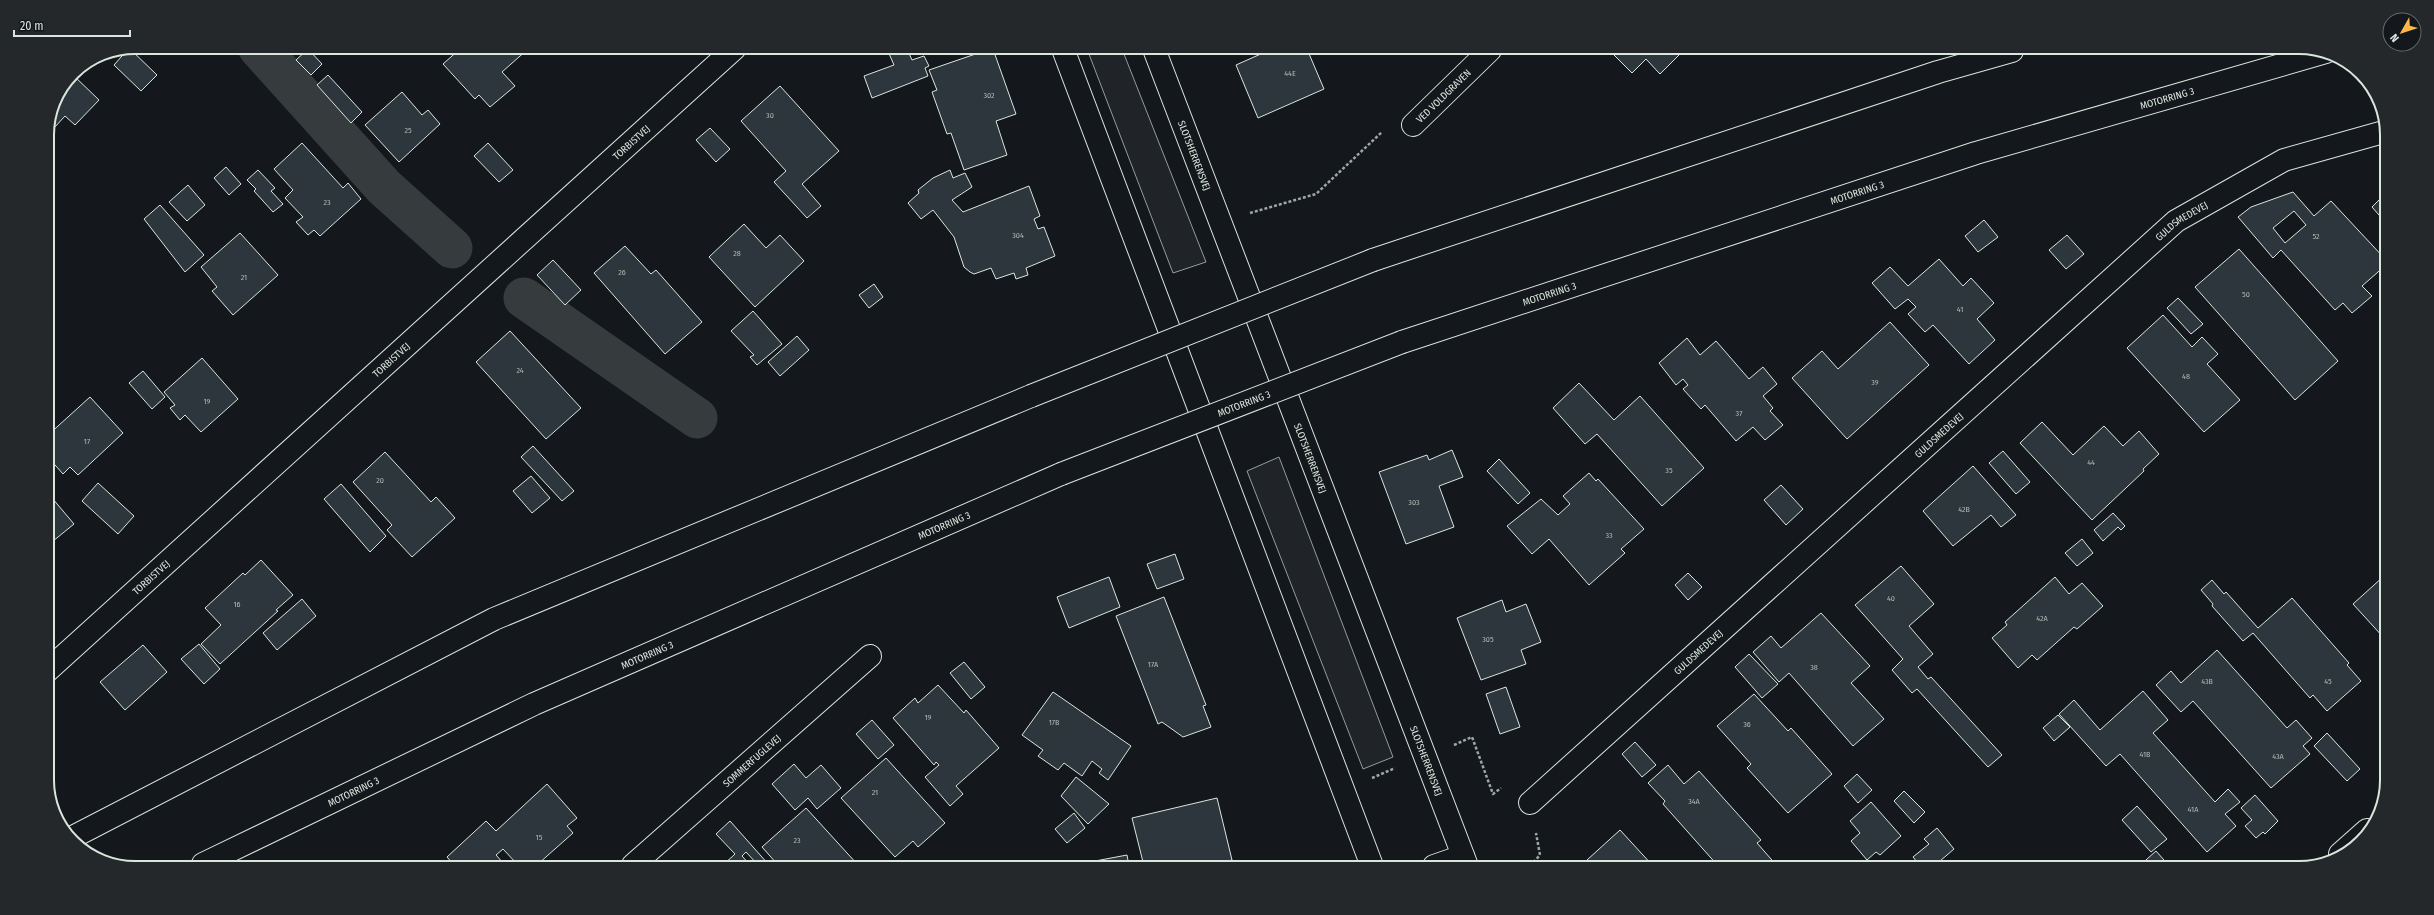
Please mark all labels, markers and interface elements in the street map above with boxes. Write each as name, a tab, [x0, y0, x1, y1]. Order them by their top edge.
scale bar	[14, 12, 130, 38]
north arrow	[2382, 12, 2422, 52]
text: 20 m	[20, 19, 44, 33]
text: N	[2387, 31, 2402, 45]
street label: VED VOLDGRAVEN	[1414, 67, 1474, 126]
house number: 44E	[1284, 69, 1296, 78]
street label: MOTORRING 3	[2139, 85, 2196, 112]
house number: 302	[983, 91, 995, 100]
house number: 30	[766, 111, 774, 120]
street label: SLOTSHERRENSVEJ	[1175, 119, 1213, 193]
street label: TORBISTVEJ	[611, 123, 653, 163]
house number: 25	[404, 126, 412, 135]
street label: MOTORRING 3	[1829, 179, 1886, 208]
house number: 23	[323, 198, 331, 207]
street label: GULDSMEDEVEJ	[2153, 199, 2210, 244]
house number: 304	[1012, 231, 1024, 240]
house number: 52	[2312, 232, 2320, 241]
house number: 28	[733, 249, 741, 258]
house number: 26	[618, 268, 626, 277]
house number: 21	[241, 273, 247, 282]
street label: MOTORRING 3	[1521, 280, 1578, 309]
house number: 50	[2242, 290, 2250, 299]
house number: 41	[1957, 305, 1963, 314]
street label: TORBISTVEJ	[371, 340, 413, 380]
house number: 24	[516, 366, 524, 375]
house number: 48	[2182, 372, 2190, 381]
house number: 39	[1871, 378, 1879, 387]
street label: MOTORRING 3	[1216, 388, 1273, 420]
house number: 19	[203, 397, 211, 406]
house number: 37	[1736, 409, 1743, 418]
street label: GULDSMEDEVEJ	[1912, 411, 1966, 461]
street label: SLOTSHERRENSVEJ	[1291, 422, 1329, 495]
house number: 17	[84, 437, 91, 446]
house number: 44	[2087, 458, 2095, 467]
house number: 35	[1665, 466, 1673, 475]
house number: 20	[376, 476, 384, 485]
house number: 303	[1408, 498, 1420, 507]
house number: 42B	[1958, 505, 1970, 514]
street label: MOTORRING 3	[916, 509, 973, 543]
house number: 33	[1605, 531, 1613, 540]
street label: TORBISTVEJ	[130, 558, 173, 598]
house number: 40	[1887, 594, 1895, 603]
house number: 16	[233, 600, 241, 609]
house number: 42A	[2036, 614, 2049, 623]
street label: GULDSMEDEVEJ	[1672, 627, 1725, 678]
house number: 305	[1482, 635, 1494, 644]
street label: MOTORRING 3	[620, 639, 676, 672]
house number: 17A	[1148, 660, 1159, 669]
house number: 38	[1810, 663, 1818, 672]
house number: 43B	[2201, 677, 2213, 686]
house number: 45	[2324, 677, 2332, 686]
house number: 19	[924, 713, 932, 722]
house number: 17B	[1049, 718, 1060, 727]
house number: 36	[1743, 720, 1751, 729]
street label: SLOTSHERRENSVEJ	[1407, 724, 1445, 798]
street label: SOMMERFUGLEVEJ	[721, 733, 784, 790]
house number: 41B	[2140, 750, 2151, 759]
house number: 43A	[2272, 752, 2285, 761]
street label: MOTORRING 3	[326, 774, 382, 810]
house number: 21	[872, 788, 878, 797]
house number: 34A	[1688, 797, 1701, 806]
house number: 41A	[2188, 805, 2199, 814]
house number: 15	[536, 833, 543, 842]
house number: 23	[793, 836, 801, 845]

